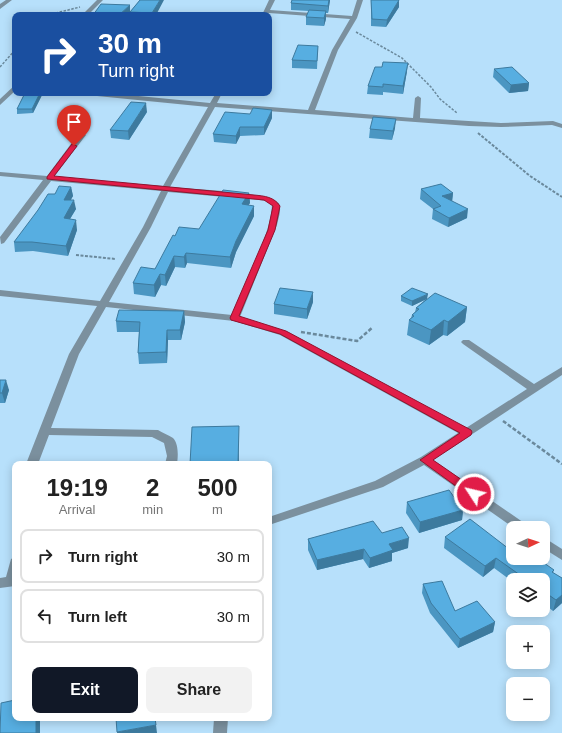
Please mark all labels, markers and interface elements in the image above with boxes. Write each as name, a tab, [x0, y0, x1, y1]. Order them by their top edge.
icon: right	[32, 28, 84, 80]
text: 30 m	[98, 28, 162, 59]
text: Turn right	[98, 61, 174, 81]
pin	[57, 105, 91, 146]
icon: arrive	[63, 111, 85, 133]
position arrow	[453, 473, 495, 515]
text: 19:19	[46, 474, 108, 501]
text: 2	[146, 474, 159, 501]
text: 500	[198, 474, 238, 501]
text: Arrival	[59, 502, 96, 517]
text: min	[142, 502, 163, 517]
text: m	[212, 502, 223, 517]
north arrow	[506, 521, 550, 565]
map controls	[506, 521, 550, 721]
icon: right	[34, 545, 56, 567]
text: Turn right	[68, 548, 138, 565]
text: 30 m	[217, 548, 250, 565]
button: layers	[506, 573, 550, 617]
icon: left	[34, 605, 56, 627]
text: Turn left	[68, 608, 127, 625]
text: 30 m	[217, 608, 250, 625]
button: +	[506, 625, 550, 669]
button: Exit	[32, 667, 138, 713]
button: Share	[146, 667, 252, 713]
button: −	[506, 677, 550, 721]

